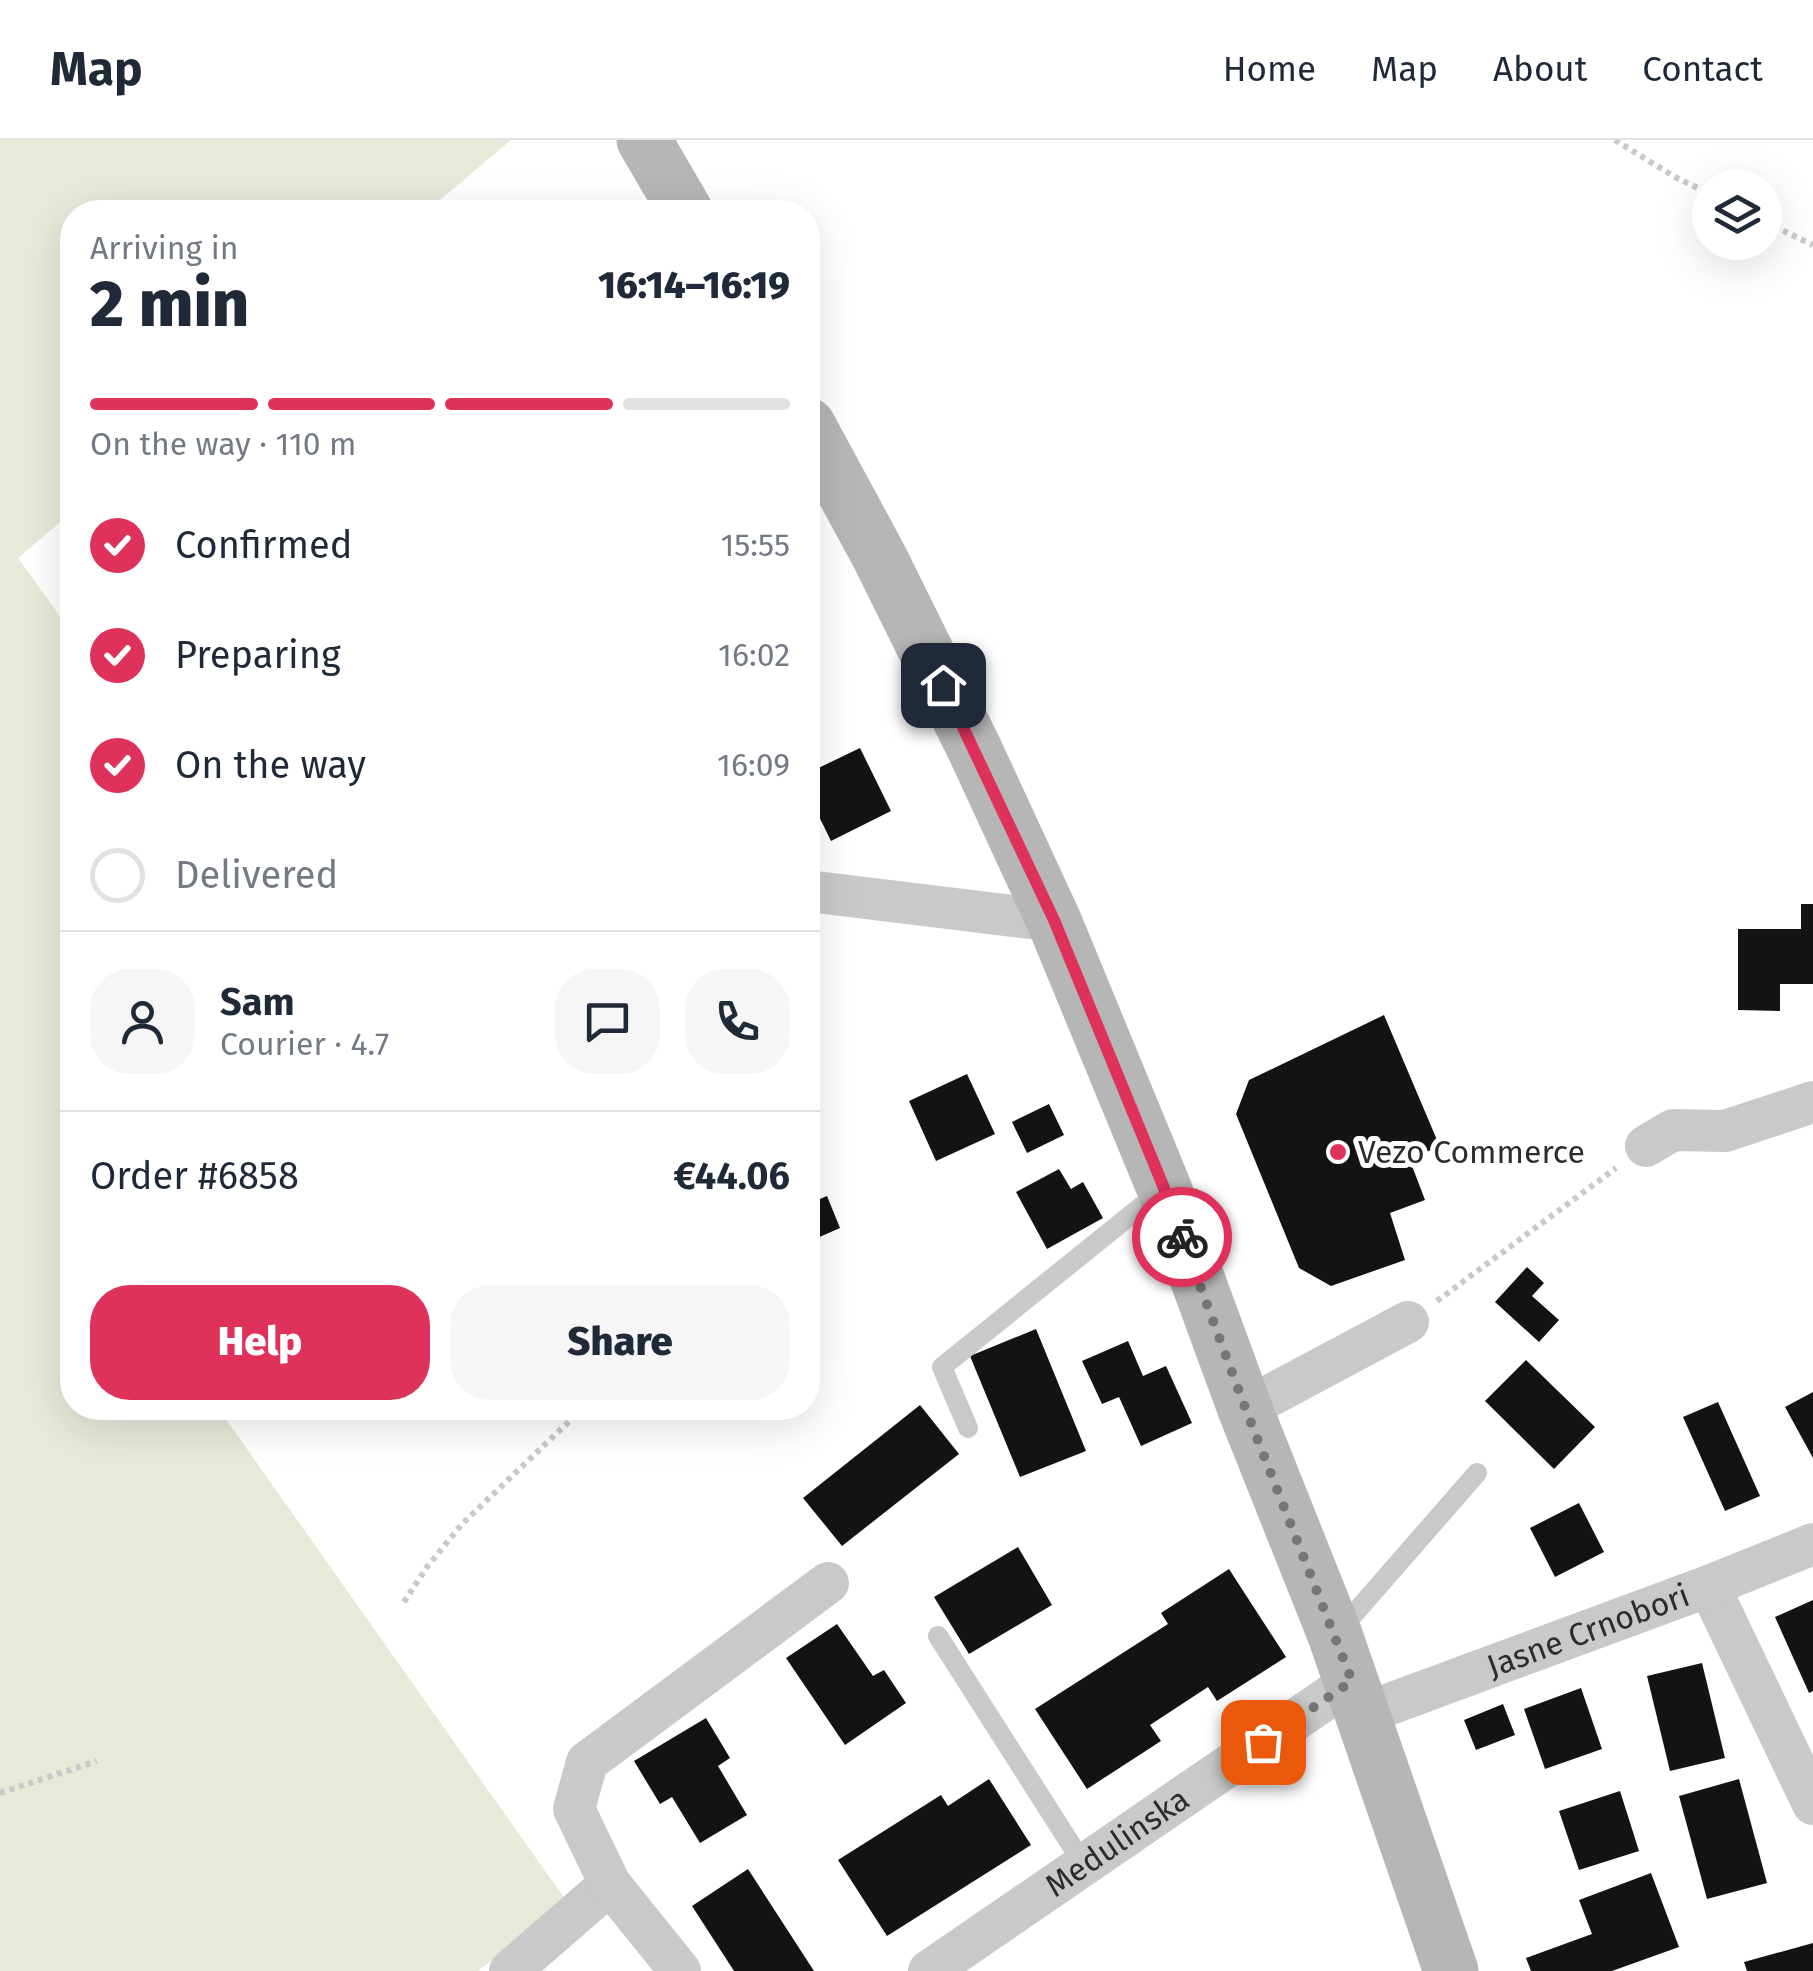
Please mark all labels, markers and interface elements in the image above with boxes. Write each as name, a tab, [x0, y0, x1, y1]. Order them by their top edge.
text: Map	[50, 40, 143, 98]
text: Home	[1223, 48, 1316, 90]
text: Map	[1371, 48, 1438, 90]
text: About	[1493, 48, 1587, 90]
text: Contact	[1642, 48, 1763, 90]
map controls	[1692, 170, 1782, 260]
button: layers	[1692, 170, 1782, 260]
text: Arriving in	[90, 229, 238, 267]
text: 16:14–16:19	[598, 262, 790, 308]
text: 2 min	[90, 265, 249, 343]
text: On the way · 110 m	[90, 425, 357, 463]
icon: check	[90, 518, 145, 573]
text: Confirmed	[175, 522, 353, 568]
text: 15:55	[720, 526, 790, 564]
icon: check	[90, 628, 145, 683]
text: Preparing	[175, 632, 341, 678]
text: 16:02	[718, 636, 790, 674]
pin	[901, 643, 986, 728]
icon: home	[916, 658, 971, 713]
icon: check	[90, 738, 145, 793]
text: On the way	[175, 742, 366, 788]
text: 16:09	[717, 746, 790, 784]
text: Delivered	[175, 852, 338, 898]
button: person	[90, 969, 195, 1074]
button: chat	[555, 969, 660, 1074]
button: phone	[685, 969, 790, 1074]
text: Sam	[220, 979, 295, 1025]
text: Courier · 4.7	[220, 1025, 389, 1063]
place label: Vezo Commerce	[1358, 1133, 1585, 1171]
marker: Vezo Commerce	[1327, 1141, 1349, 1163]
text: Order #6858	[90, 1153, 299, 1199]
text: €44.06	[674, 1153, 790, 1199]
courier	[1132, 1187, 1232, 1287]
icon: bike	[1155, 1210, 1210, 1265]
button: Help	[90, 1285, 430, 1400]
button: Share	[450, 1285, 790, 1400]
street label: Jasne Crnobori	[1482, 1576, 1695, 1685]
pin	[1221, 1700, 1306, 1785]
icon: bag	[1236, 1715, 1291, 1770]
street label: Medulinska	[1038, 1780, 1196, 1905]

